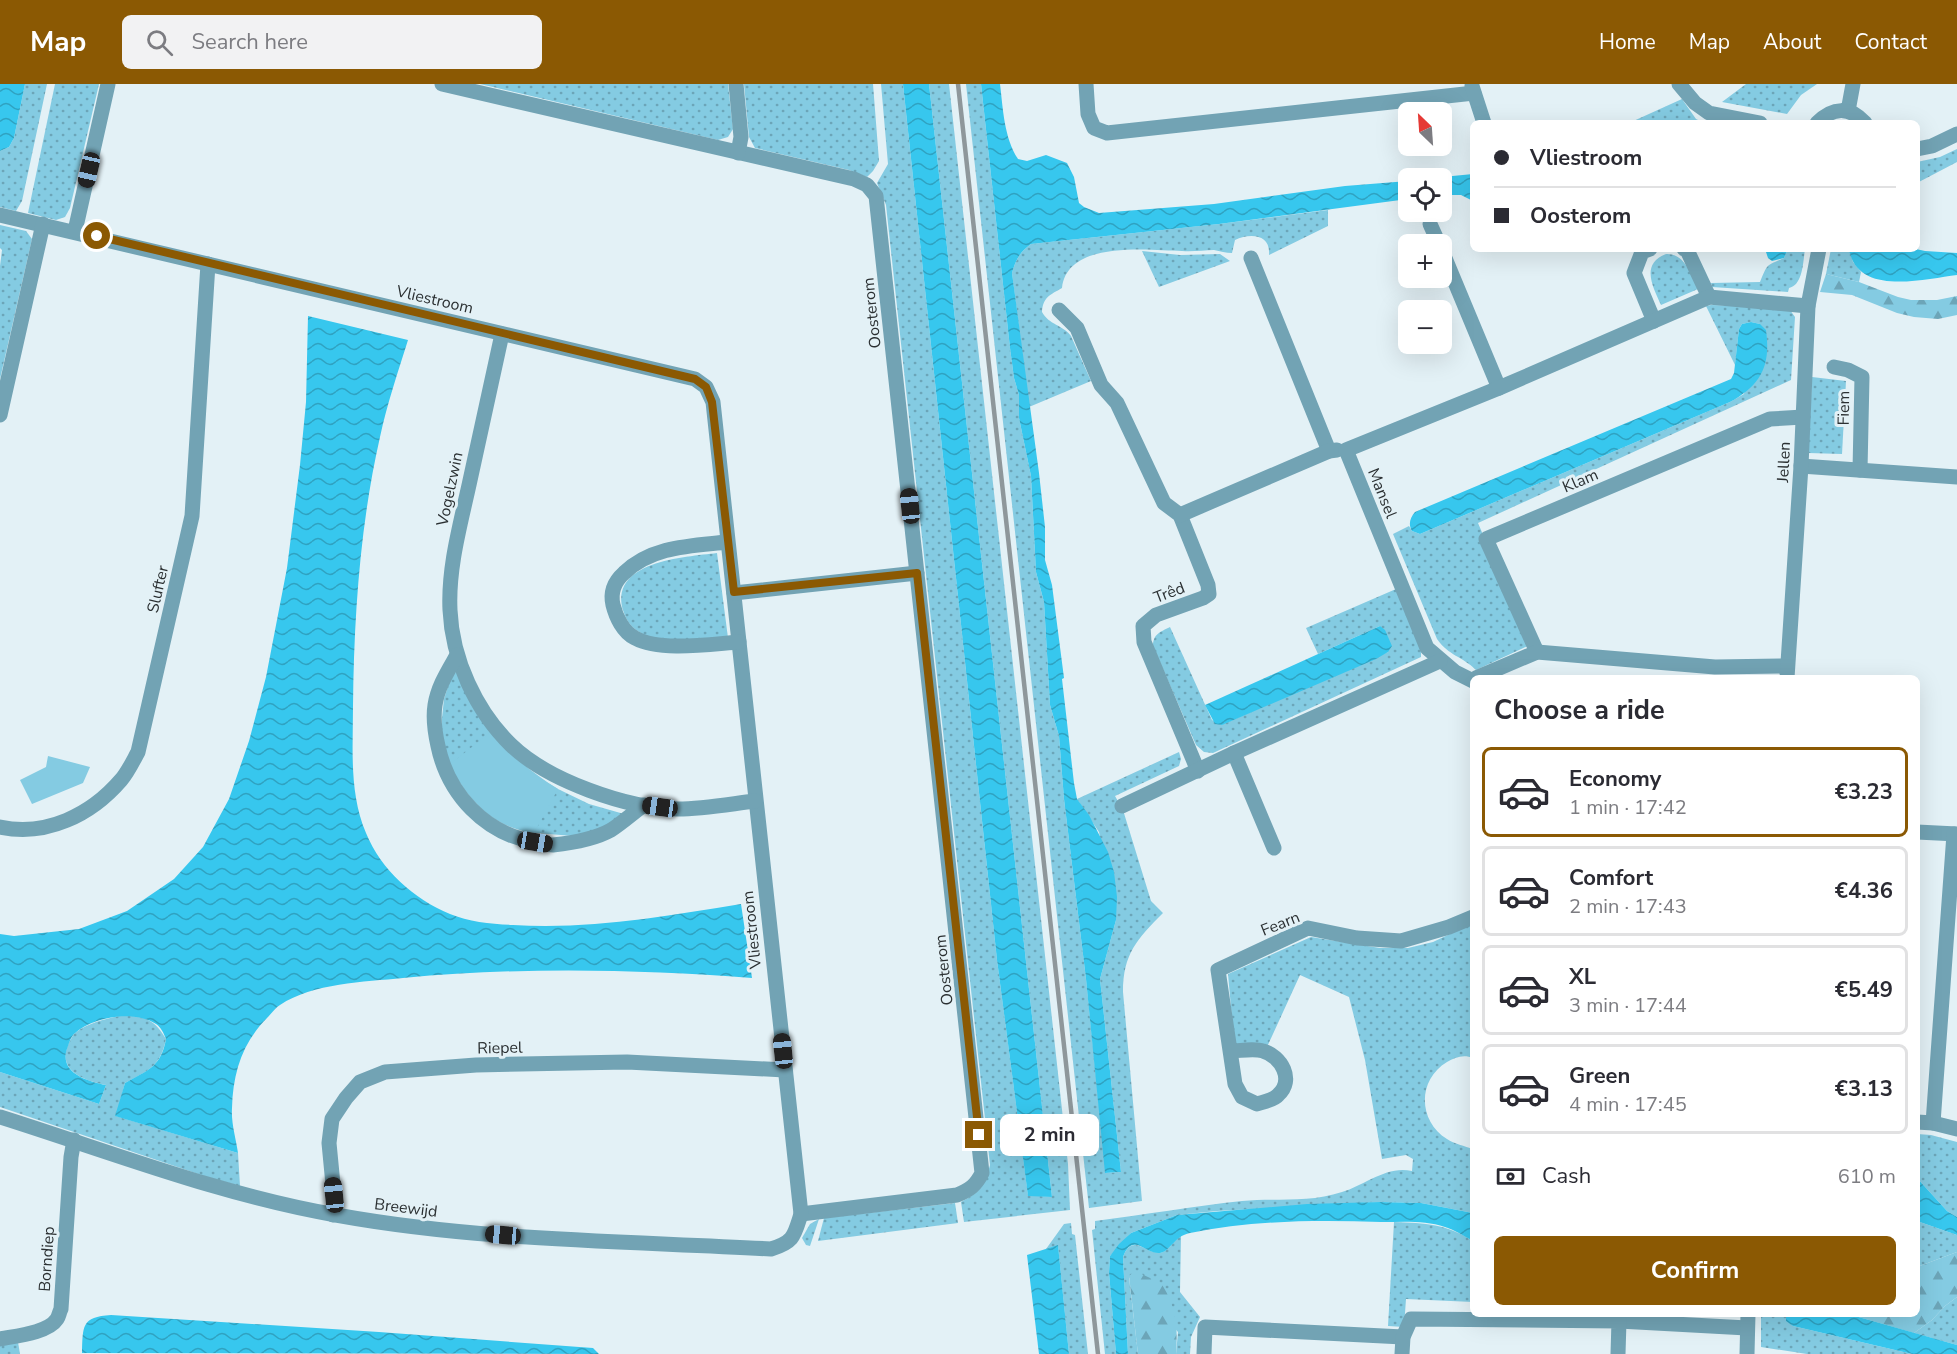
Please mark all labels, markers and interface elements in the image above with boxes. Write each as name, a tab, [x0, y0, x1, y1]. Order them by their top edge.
search box	[122, 15, 542, 69]
text: Map	[30, 23, 86, 61]
icon: search	[143, 26, 176, 59]
text: Search here	[191, 27, 308, 57]
text: Home	[1599, 28, 1656, 56]
text: Map	[1689, 28, 1730, 56]
text: About	[1763, 28, 1821, 56]
text: Contact	[1854, 28, 1927, 56]
north arrow	[1398, 102, 1452, 156]
map controls	[1398, 102, 1452, 354]
text: Vliestroom	[1530, 143, 1642, 173]
car	[76, 150, 102, 190]
button: locate	[1398, 168, 1452, 222]
text: Oosterom	[1530, 201, 1631, 231]
route start	[83, 222, 110, 249]
button: +	[1398, 234, 1452, 288]
street label: Oosterom	[857, 276, 887, 349]
street label: Vliestroom	[393, 280, 475, 320]
button: −	[1398, 300, 1452, 354]
street label: Fiem	[1833, 390, 1855, 426]
street label: Jellen	[1772, 441, 1796, 484]
street label: Vogelzwin	[431, 450, 469, 529]
street label: Klam	[1559, 464, 1602, 498]
street label: Mansel	[1362, 465, 1402, 522]
car	[899, 487, 921, 525]
street label: Slufter	[142, 563, 174, 615]
street label: Trêd	[1151, 577, 1188, 609]
text: Choose a ride	[1494, 692, 1665, 729]
text: Economy	[1569, 764, 1661, 794]
icon: car	[1497, 765, 1551, 819]
text: €3.23	[1835, 777, 1893, 807]
text: 1 min · 17:42	[1569, 794, 1687, 821]
car	[641, 796, 679, 818]
car	[516, 830, 554, 854]
text: Comfort	[1569, 863, 1653, 893]
icon: car	[1497, 864, 1551, 918]
text: €4.36	[1835, 876, 1893, 906]
street label: Vliestroom	[737, 890, 767, 971]
text: 2 min · 17:43	[1569, 893, 1687, 920]
street label: Fearn	[1258, 906, 1303, 942]
street label: Oosterom	[929, 933, 959, 1006]
text: XL	[1569, 962, 1596, 992]
icon: car	[1497, 963, 1551, 1017]
text: €5.49	[1835, 975, 1893, 1005]
text: 3 min · 17:44	[1569, 992, 1687, 1019]
car	[772, 1032, 794, 1070]
street label: Riepel	[477, 1037, 523, 1059]
text: Green	[1569, 1061, 1630, 1091]
icon: car	[1497, 1062, 1551, 1116]
text: €3.13	[1835, 1074, 1893, 1104]
text: 4 min · 17:45	[1569, 1091, 1687, 1118]
callout: 2 min	[1000, 1114, 1099, 1156]
route end	[965, 1121, 992, 1148]
text: 2 min	[1024, 1121, 1075, 1148]
icon: cash	[1494, 1160, 1527, 1193]
text: Cash	[1542, 1161, 1591, 1191]
text: 610 m	[1838, 1163, 1896, 1190]
car	[323, 1176, 345, 1214]
street label: Breewijd	[373, 1193, 439, 1223]
car	[484, 1224, 522, 1246]
street label: Borndiep	[34, 1226, 60, 1292]
button: Confirm	[1494, 1236, 1896, 1305]

